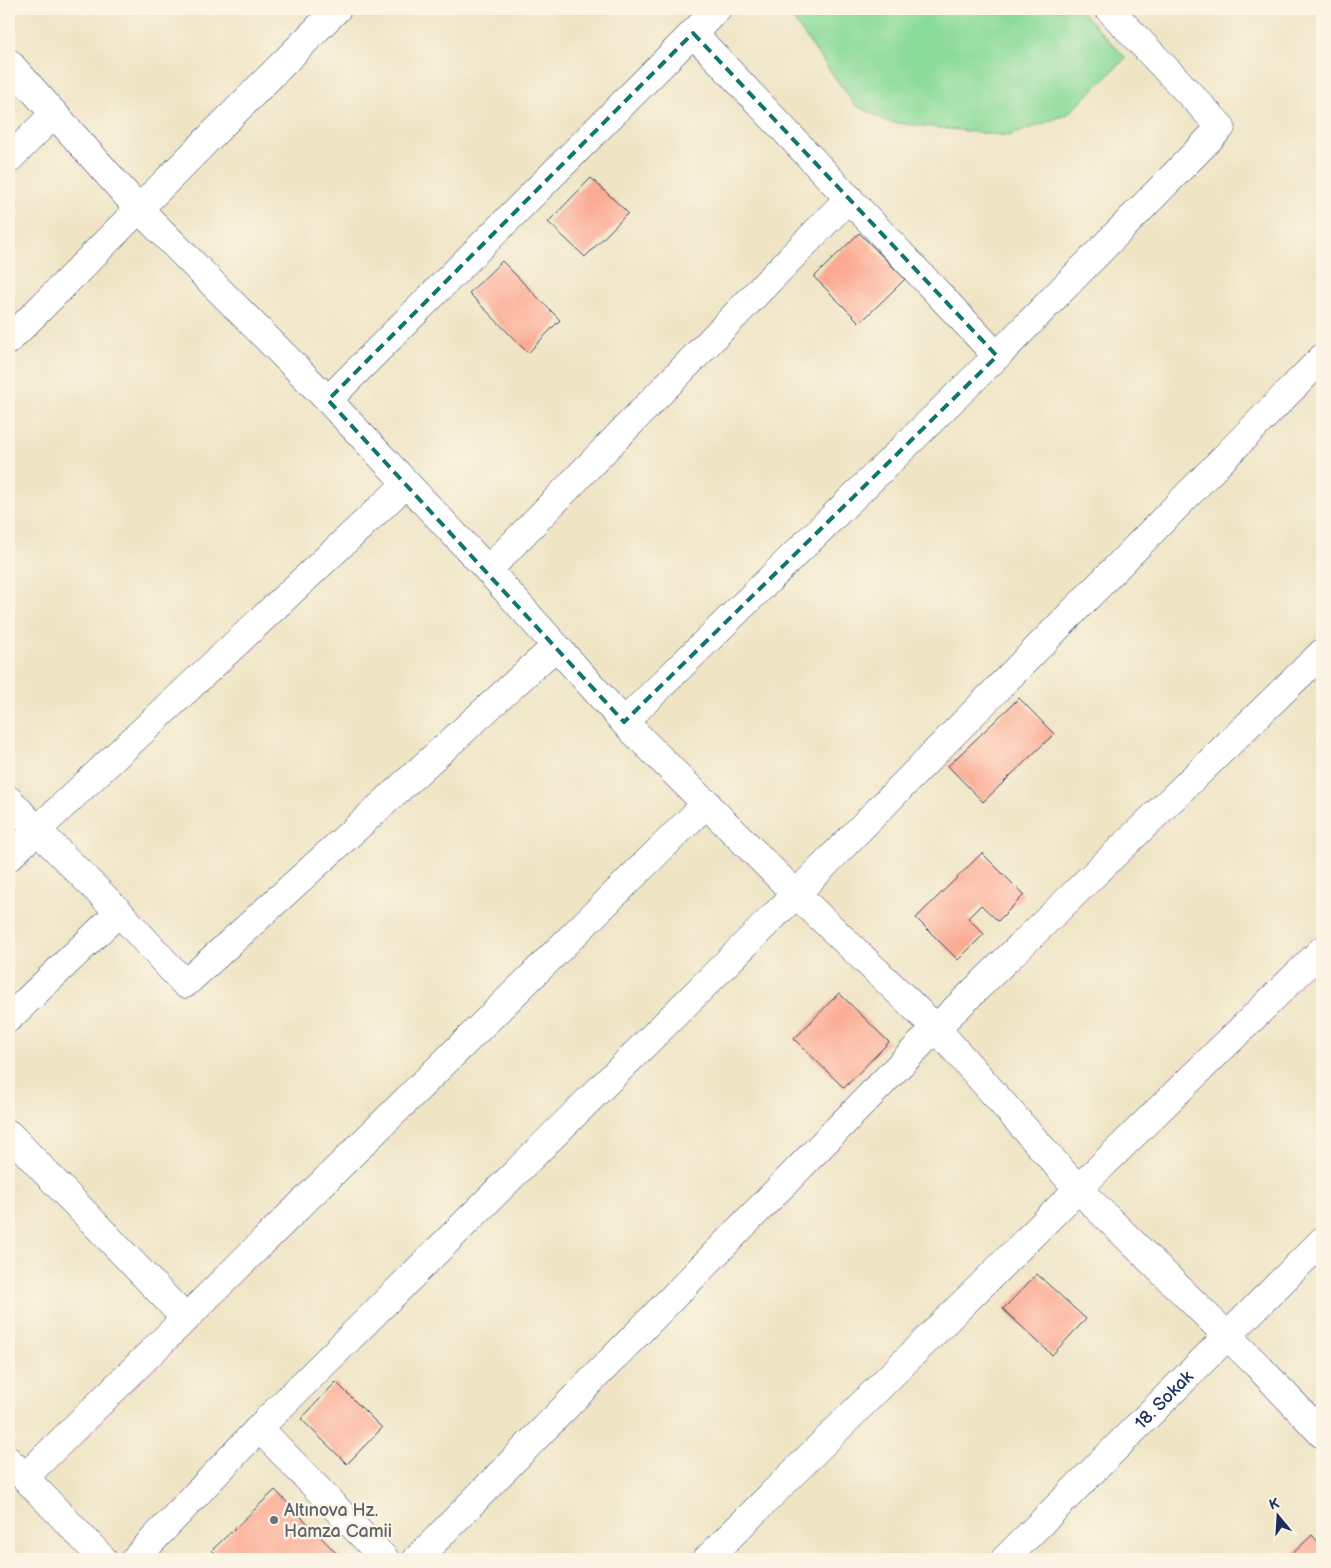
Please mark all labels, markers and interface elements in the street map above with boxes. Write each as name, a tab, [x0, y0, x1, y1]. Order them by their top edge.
street label: 18. Sokak	[1130, 1366, 1198, 1433]
north arrow	[1254, 1490, 1304, 1540]
text: K	[1267, 1494, 1282, 1514]
place label: Altınova Hz. Hamza Camii	[284, 1500, 392, 1542]
marker: Altınova Hz. Hamza Camii	[268, 1514, 280, 1526]

